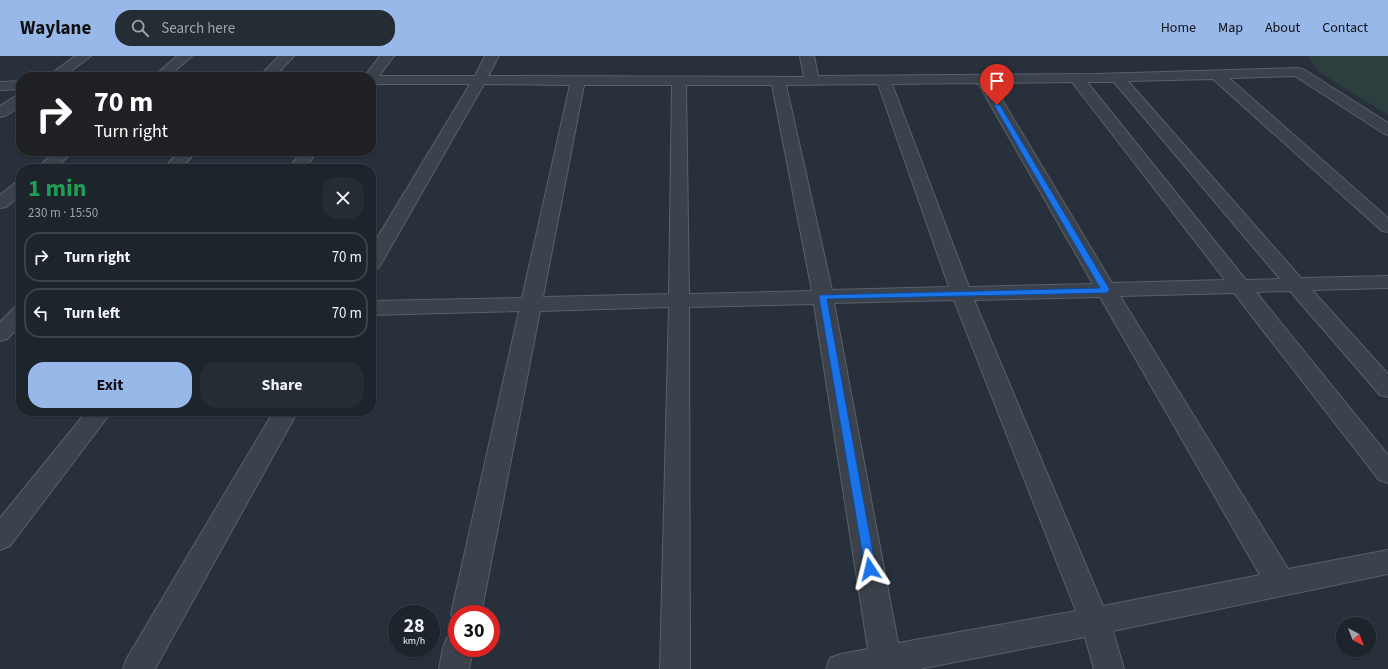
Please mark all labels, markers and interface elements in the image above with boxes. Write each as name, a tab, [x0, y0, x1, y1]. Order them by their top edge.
search box	[115, 10, 395, 46]
text: Waylane	[20, 15, 91, 42]
icon: search	[129, 17, 151, 39]
text: Search here	[161, 18, 235, 39]
text: Home	[1161, 18, 1196, 38]
text: Map	[1218, 18, 1243, 38]
text: About	[1265, 18, 1300, 38]
text: Contact	[1322, 18, 1368, 38]
pin	[980, 64, 1014, 105]
icon: arrive	[986, 70, 1008, 92]
text: 70 m	[94, 82, 153, 122]
icon: right	[28, 88, 80, 140]
text: Turn right	[94, 119, 168, 144]
text: 1 min	[28, 171, 86, 206]
button: close	[322, 177, 364, 219]
text: 230 m · 15:50	[28, 204, 98, 222]
icon: right	[30, 246, 52, 268]
text: Turn right	[64, 247, 130, 268]
text: 70 m	[332, 247, 362, 268]
icon: left	[30, 302, 52, 324]
text: Turn left	[64, 303, 120, 324]
text: 70 m	[332, 303, 362, 324]
button: Exit	[28, 362, 192, 408]
button: Share	[200, 362, 364, 408]
position arrow	[849, 548, 891, 590]
speed limit sign: 30	[448, 605, 500, 657]
text: 28	[403, 612, 425, 640]
north arrow	[1336, 617, 1376, 657]
map controls	[1336, 617, 1376, 657]
text: km/h	[403, 634, 425, 648]

